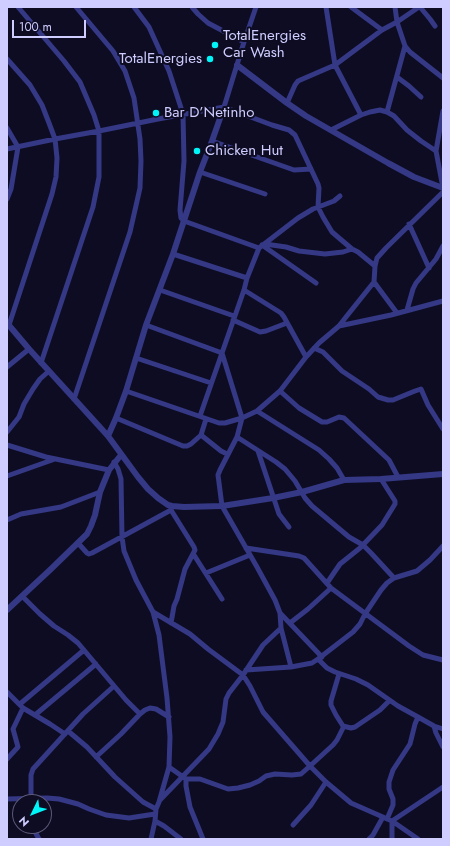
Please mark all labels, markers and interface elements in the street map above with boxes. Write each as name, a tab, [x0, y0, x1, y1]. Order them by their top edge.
scale bar	[14, 12, 88, 38]
text: 100 m	[19, 18, 52, 36]
place label: TotalEnergies Car Wash	[223, 27, 306, 62]
marker: TotalEnergies Car Wash	[210, 40, 220, 50]
place label: TotalEnergies	[119, 50, 202, 68]
marker: TotalEnergies	[205, 54, 215, 64]
place label: Bar D’Netinho	[164, 104, 254, 122]
marker: Bar D’Netinho	[151, 108, 161, 118]
place label: Chicken Hut	[205, 142, 283, 160]
marker: Chicken Hut	[192, 146, 202, 156]
north arrow	[12, 794, 52, 834]
text: N	[15, 813, 33, 830]

